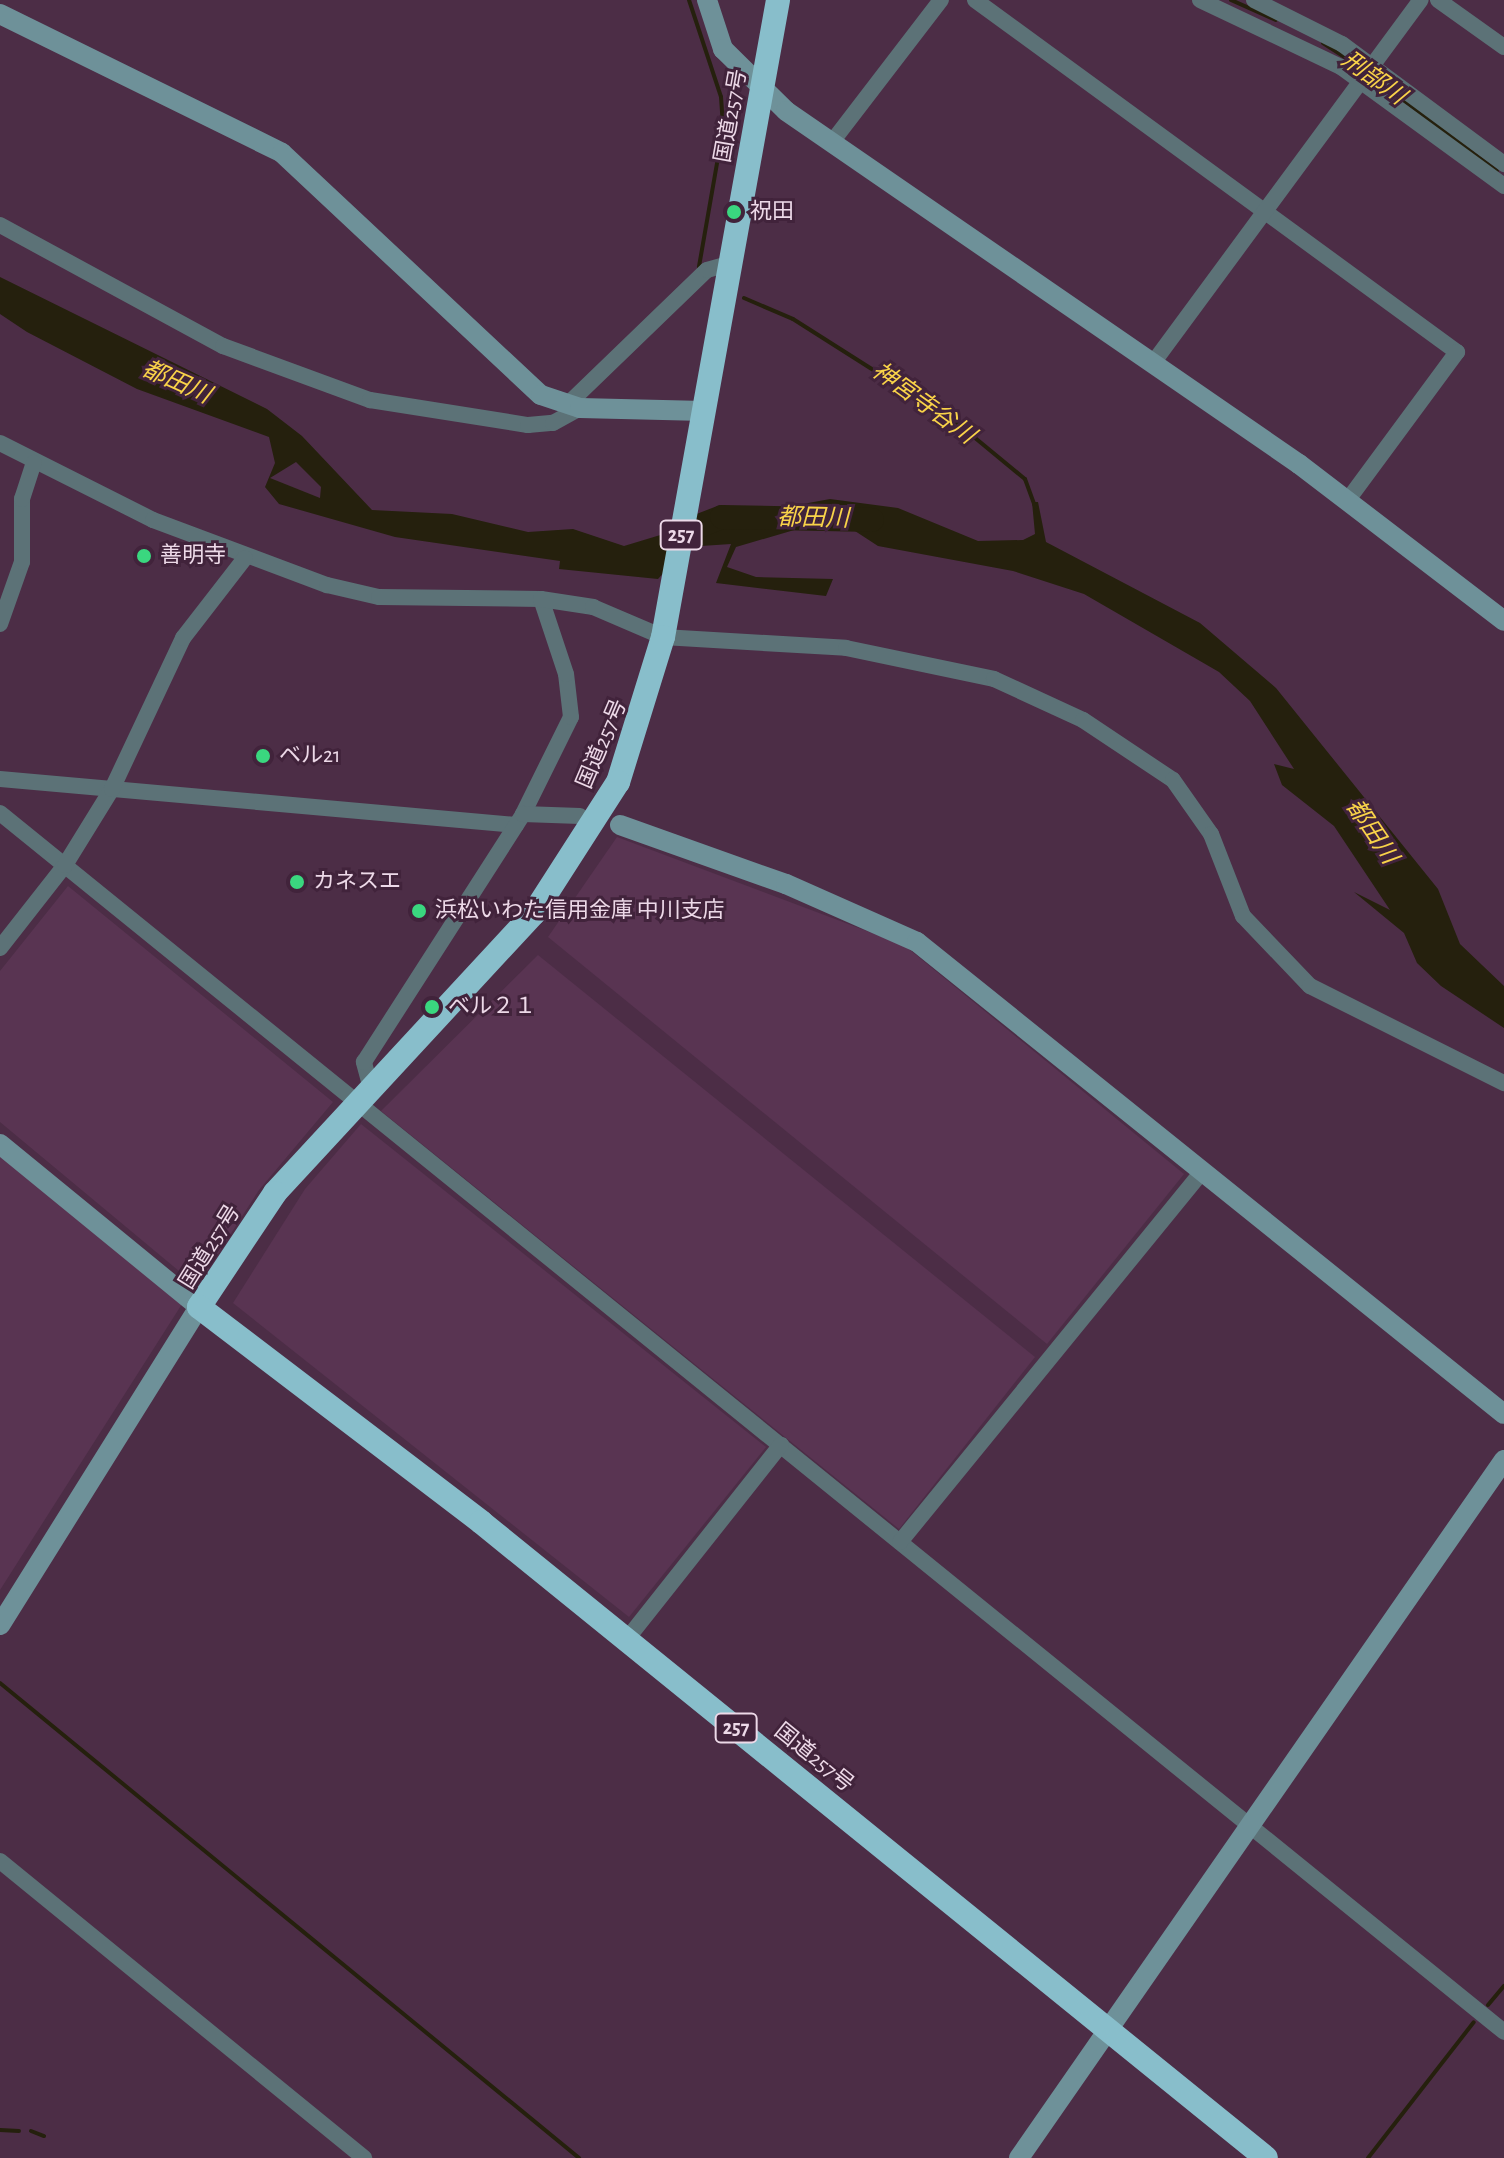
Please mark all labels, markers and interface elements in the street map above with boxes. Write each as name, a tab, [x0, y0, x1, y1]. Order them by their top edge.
water label: 刑部川	[1335, 46, 1411, 112]
street label: 国道257号	[710, 67, 752, 165]
place label: 祝田	[750, 199, 794, 225]
marker: 祝田	[725, 203, 743, 221]
water label: 都田川	[137, 355, 215, 411]
water label: 神宮寺谷川	[866, 357, 980, 451]
water label: 都田川	[777, 504, 849, 534]
road number: 257	[659, 519, 703, 551]
place label: 善明寺	[160, 543, 226, 569]
marker: 善明寺	[135, 547, 153, 565]
street label: 国道257号	[571, 695, 633, 793]
place label: ベル21	[279, 743, 341, 769]
marker: ベル21	[254, 747, 272, 765]
water label: 都田川	[1339, 794, 1403, 870]
place label: カネスエ	[313, 869, 401, 895]
marker: カネスエ	[288, 873, 306, 891]
place label: 浜松いわた信用金庫 中川支店	[435, 898, 725, 924]
marker: 浜松いわた信用金庫 中川支店	[410, 902, 428, 920]
place label: ベル２１	[448, 994, 536, 1020]
marker: ベル２１	[423, 998, 441, 1016]
street label: 国道257号	[174, 1200, 246, 1294]
road number: 257	[714, 1712, 758, 1744]
street label: 国道257号	[769, 1718, 859, 1798]

